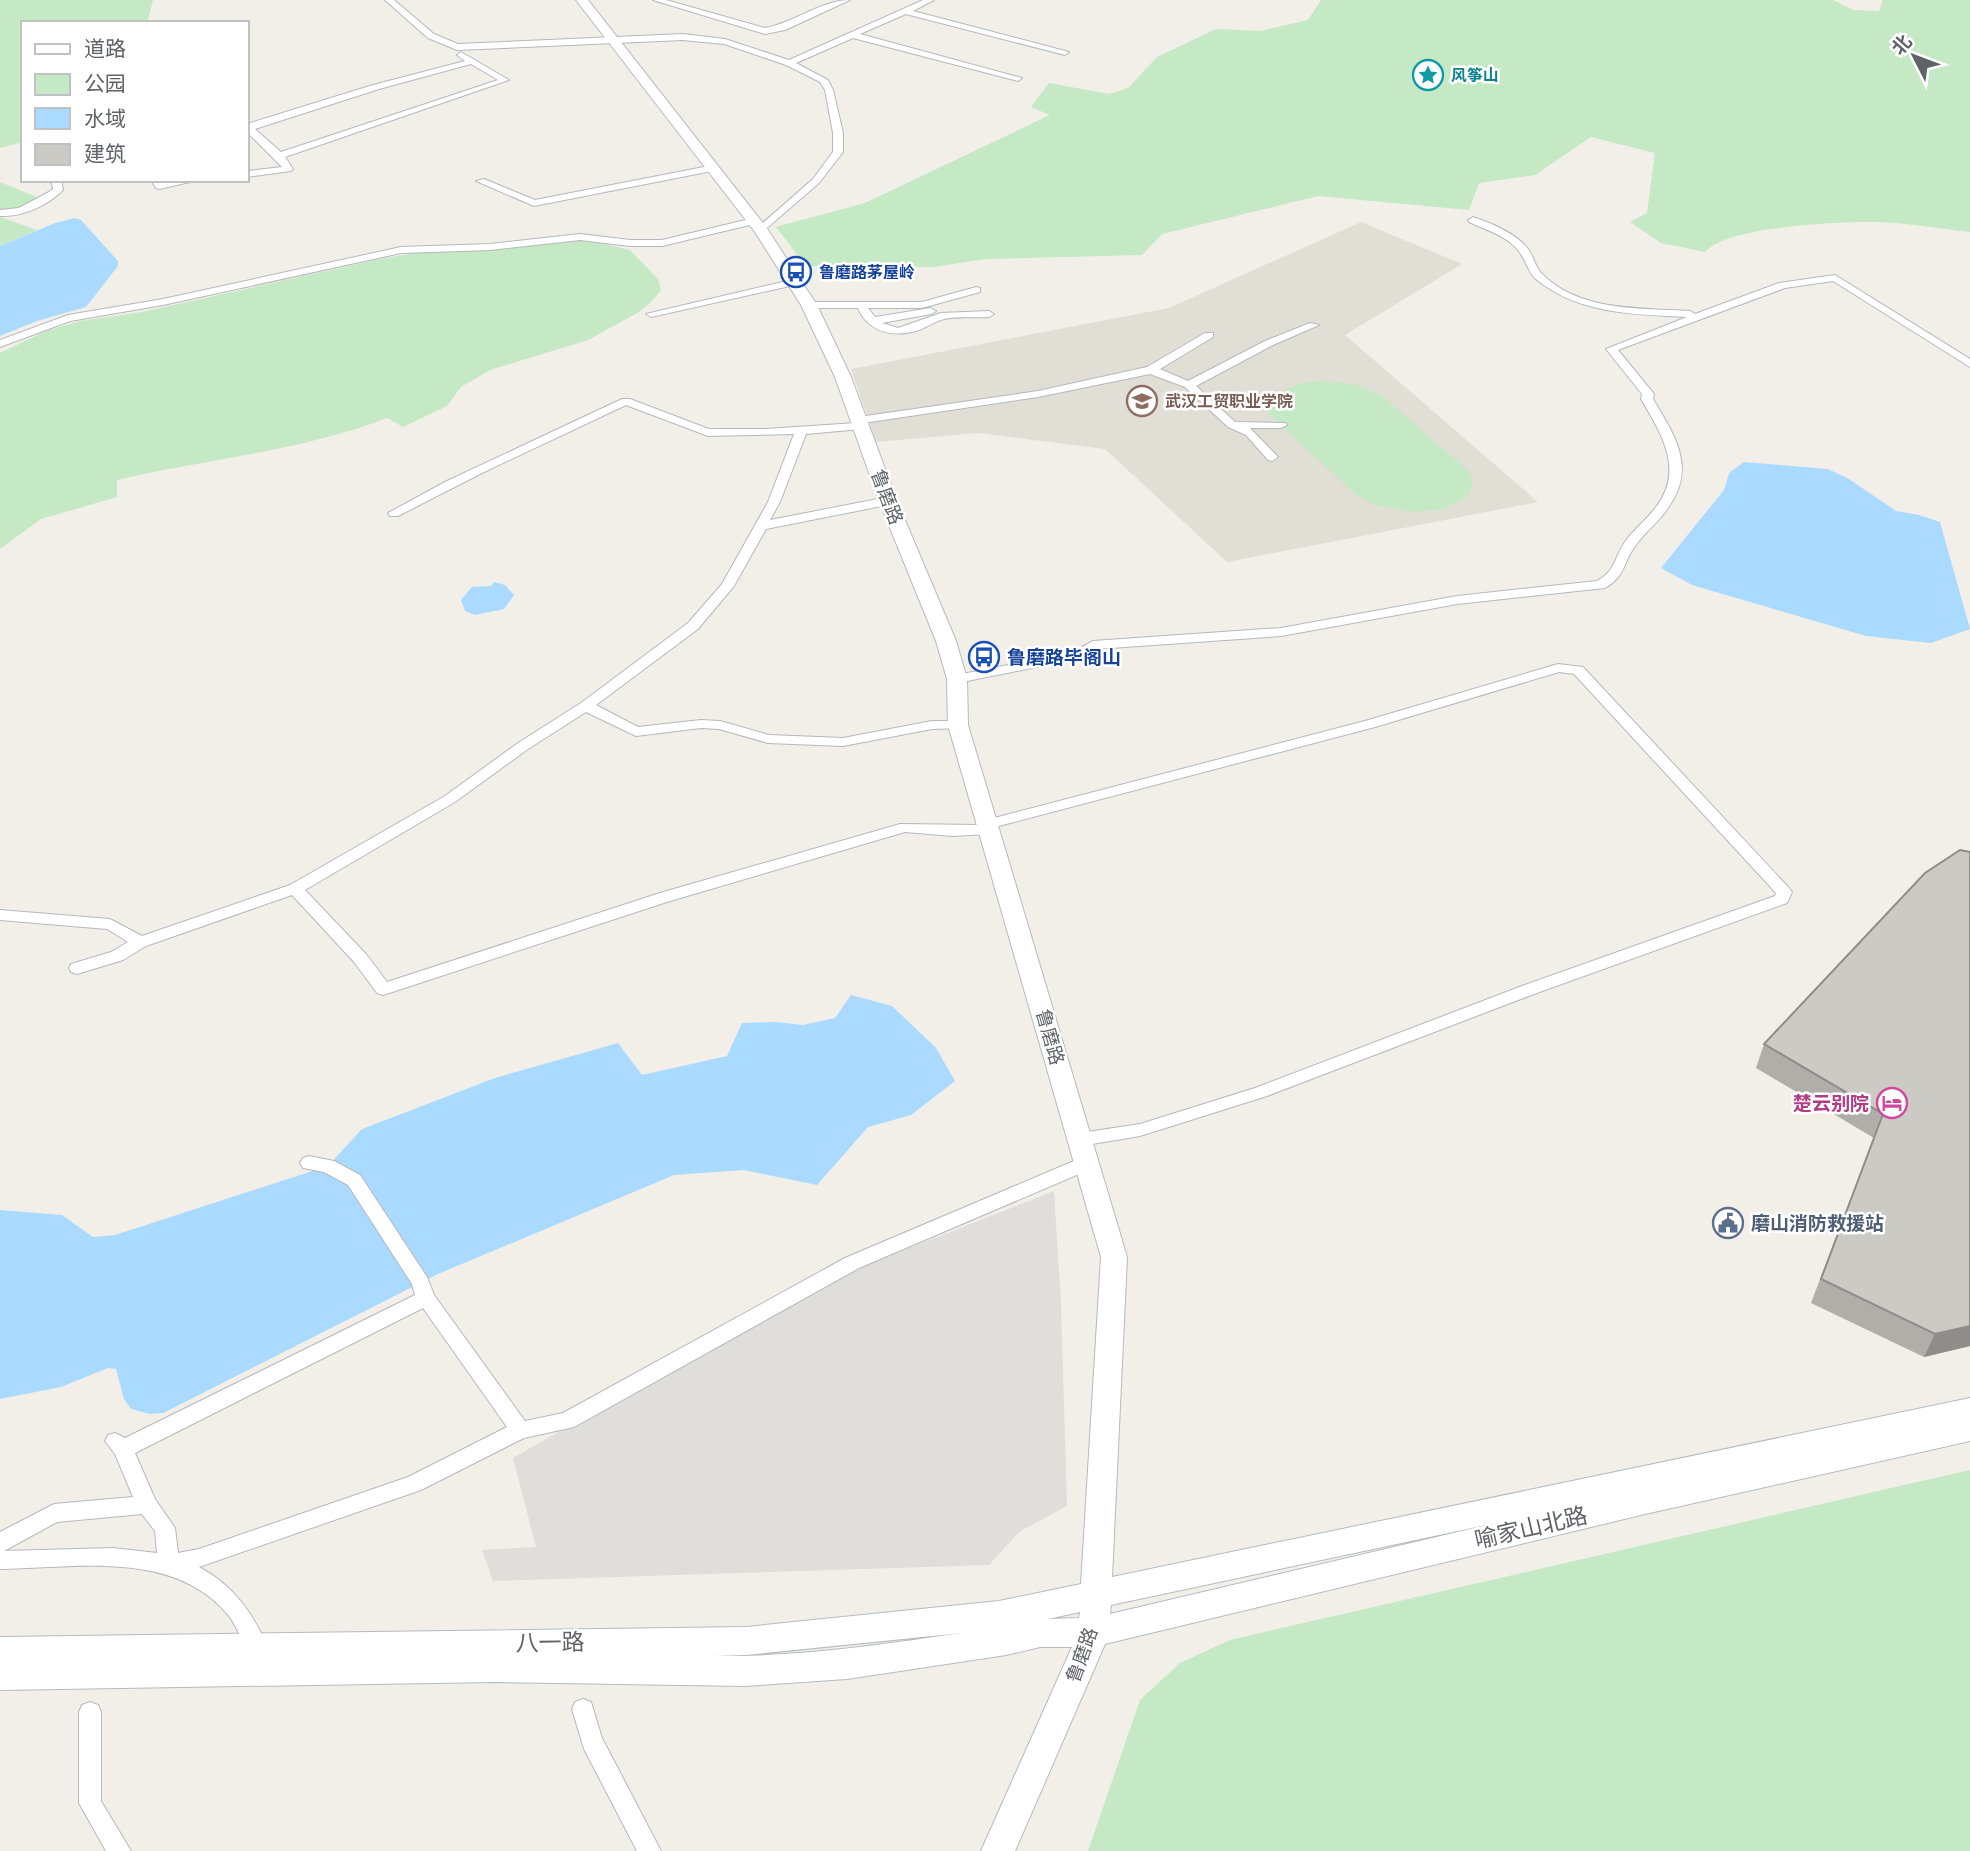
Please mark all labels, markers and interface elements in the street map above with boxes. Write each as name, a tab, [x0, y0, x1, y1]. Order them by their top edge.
legend	[21, 21, 248, 182]
north arrow	[1879, 21, 1949, 91]
text: 北	[1887, 30, 1917, 60]
text: 道路	[84, 37, 126, 61]
place icon: 风筝山	[1411, 58, 1445, 92]
place label: 风筝山	[1451, 66, 1499, 85]
text: 公园	[84, 72, 126, 96]
text: 水域	[84, 107, 126, 131]
text: 建筑	[84, 142, 126, 166]
bus stop icon: 鲁磨路茅屋岭	[779, 255, 813, 289]
place label: 鲁磨路茅屋岭	[819, 263, 915, 282]
school or university icon: 武汉工贸职业学院	[1125, 384, 1159, 418]
place label: 武汉工贸职业学院	[1165, 392, 1293, 411]
street label: 鲁磨路	[866, 466, 908, 528]
bus stop icon: 鲁磨路毕阁山	[967, 640, 1001, 674]
place label: 鲁磨路毕阁山	[1007, 646, 1121, 669]
street label: 鲁磨路	[1031, 1006, 1069, 1068]
hotel icon: 楚云别院	[1875, 1086, 1909, 1120]
place label: 楚云别院	[1793, 1092, 1869, 1115]
public building icon: 磨山消防救援站	[1711, 1206, 1745, 1240]
place label: 磨山消防救援站	[1751, 1212, 1884, 1235]
street label: 喻家山北路	[1472, 1502, 1590, 1554]
street label: 鲁磨路	[1061, 1624, 1103, 1686]
street label: 八一路	[515, 1629, 585, 1657]

